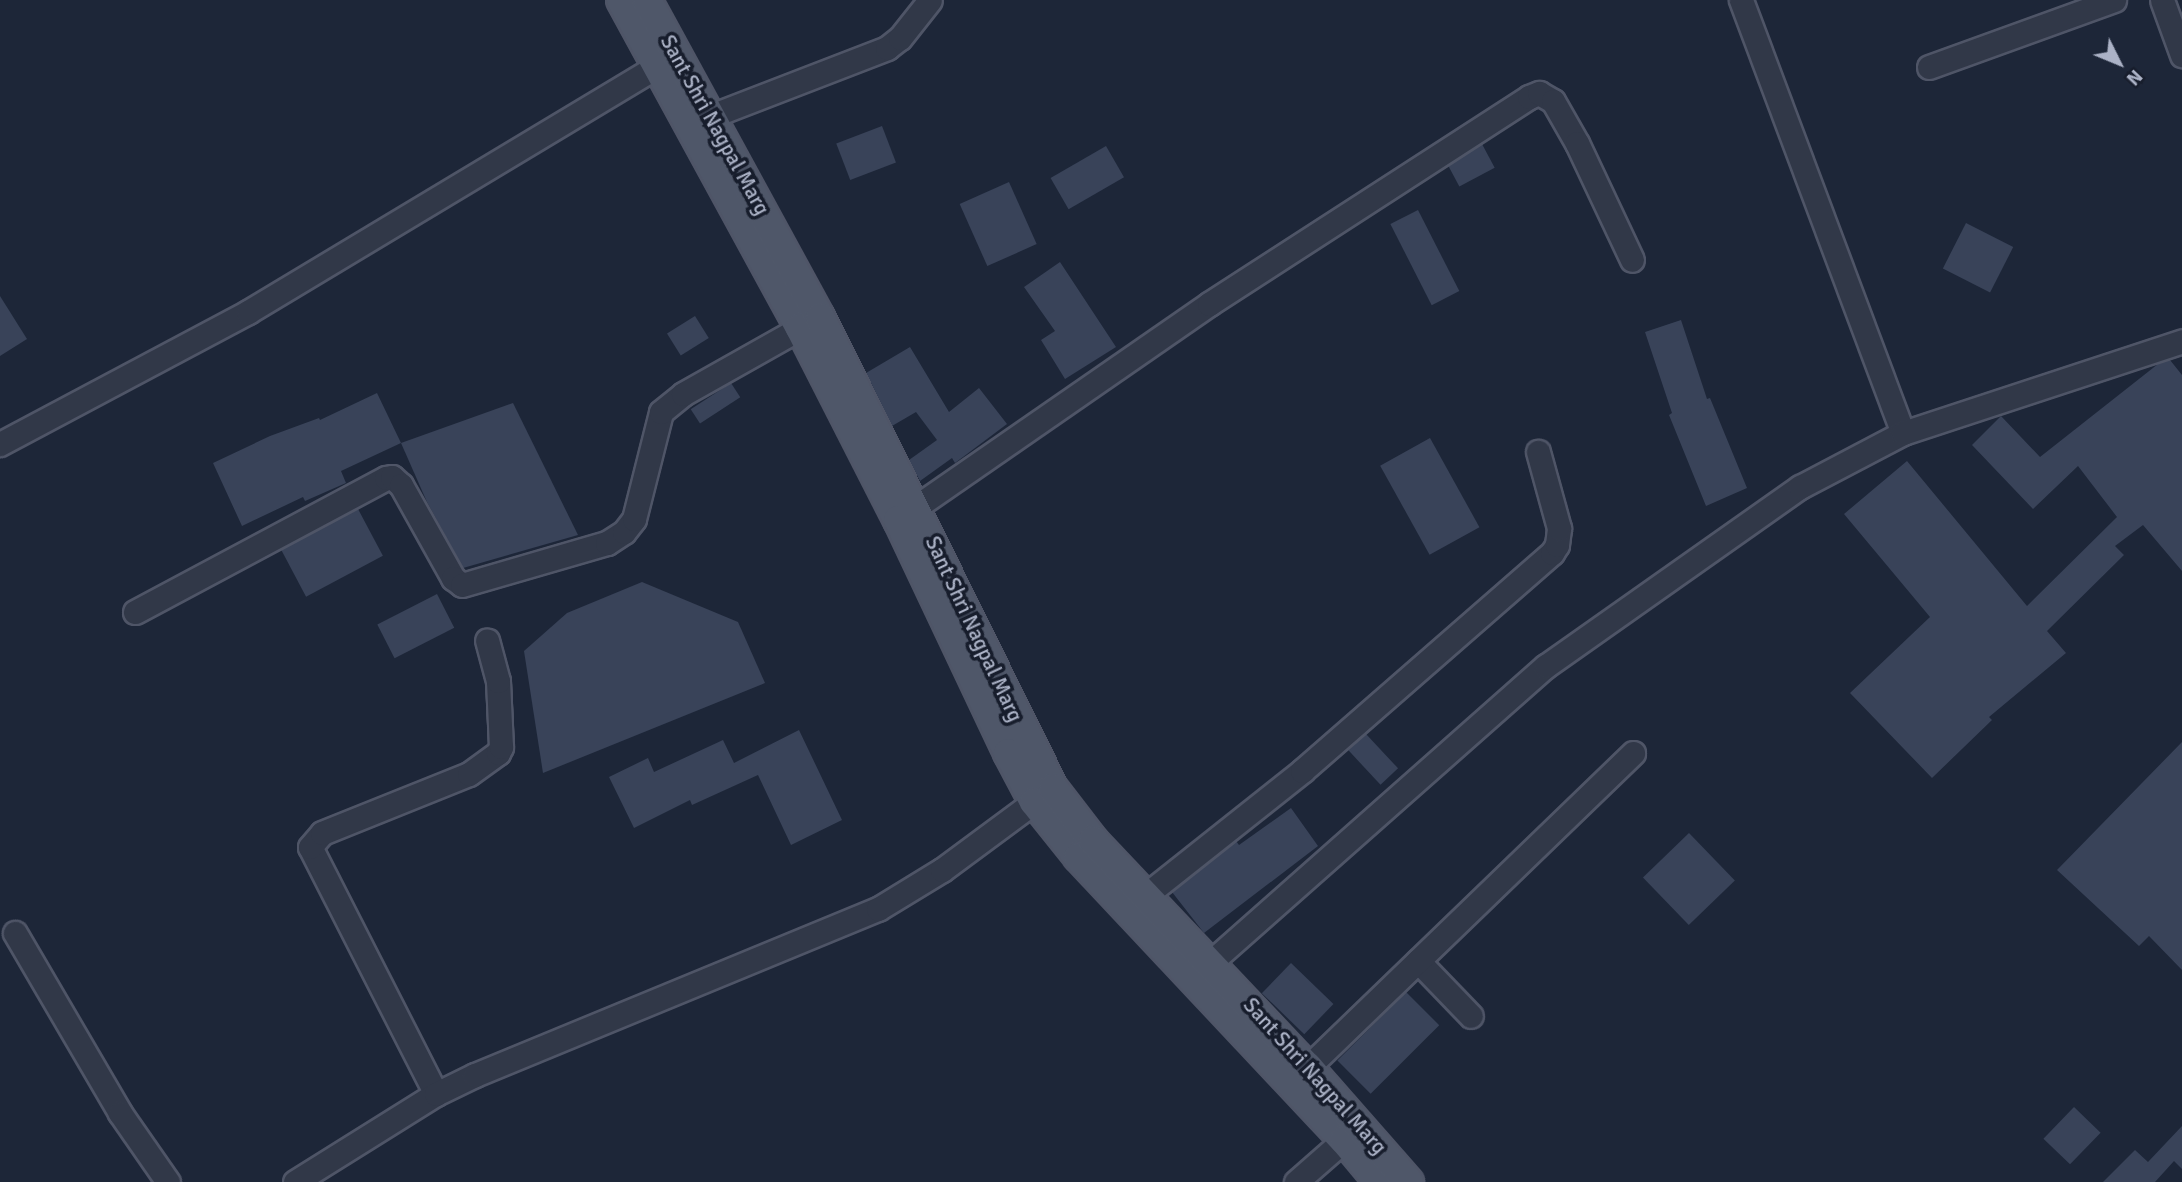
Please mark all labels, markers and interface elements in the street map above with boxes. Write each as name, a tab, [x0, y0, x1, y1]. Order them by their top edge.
north arrow	[2084, 28, 2154, 98]
street label: Sant Shri Nagpal Marg	[655, 31, 775, 219]
text: N	[2121, 64, 2148, 90]
street label: Sant Shri Nagpal Marg	[920, 532, 1028, 726]
street label: Sant Shri Nagpal Marg	[1238, 993, 1392, 1159]

